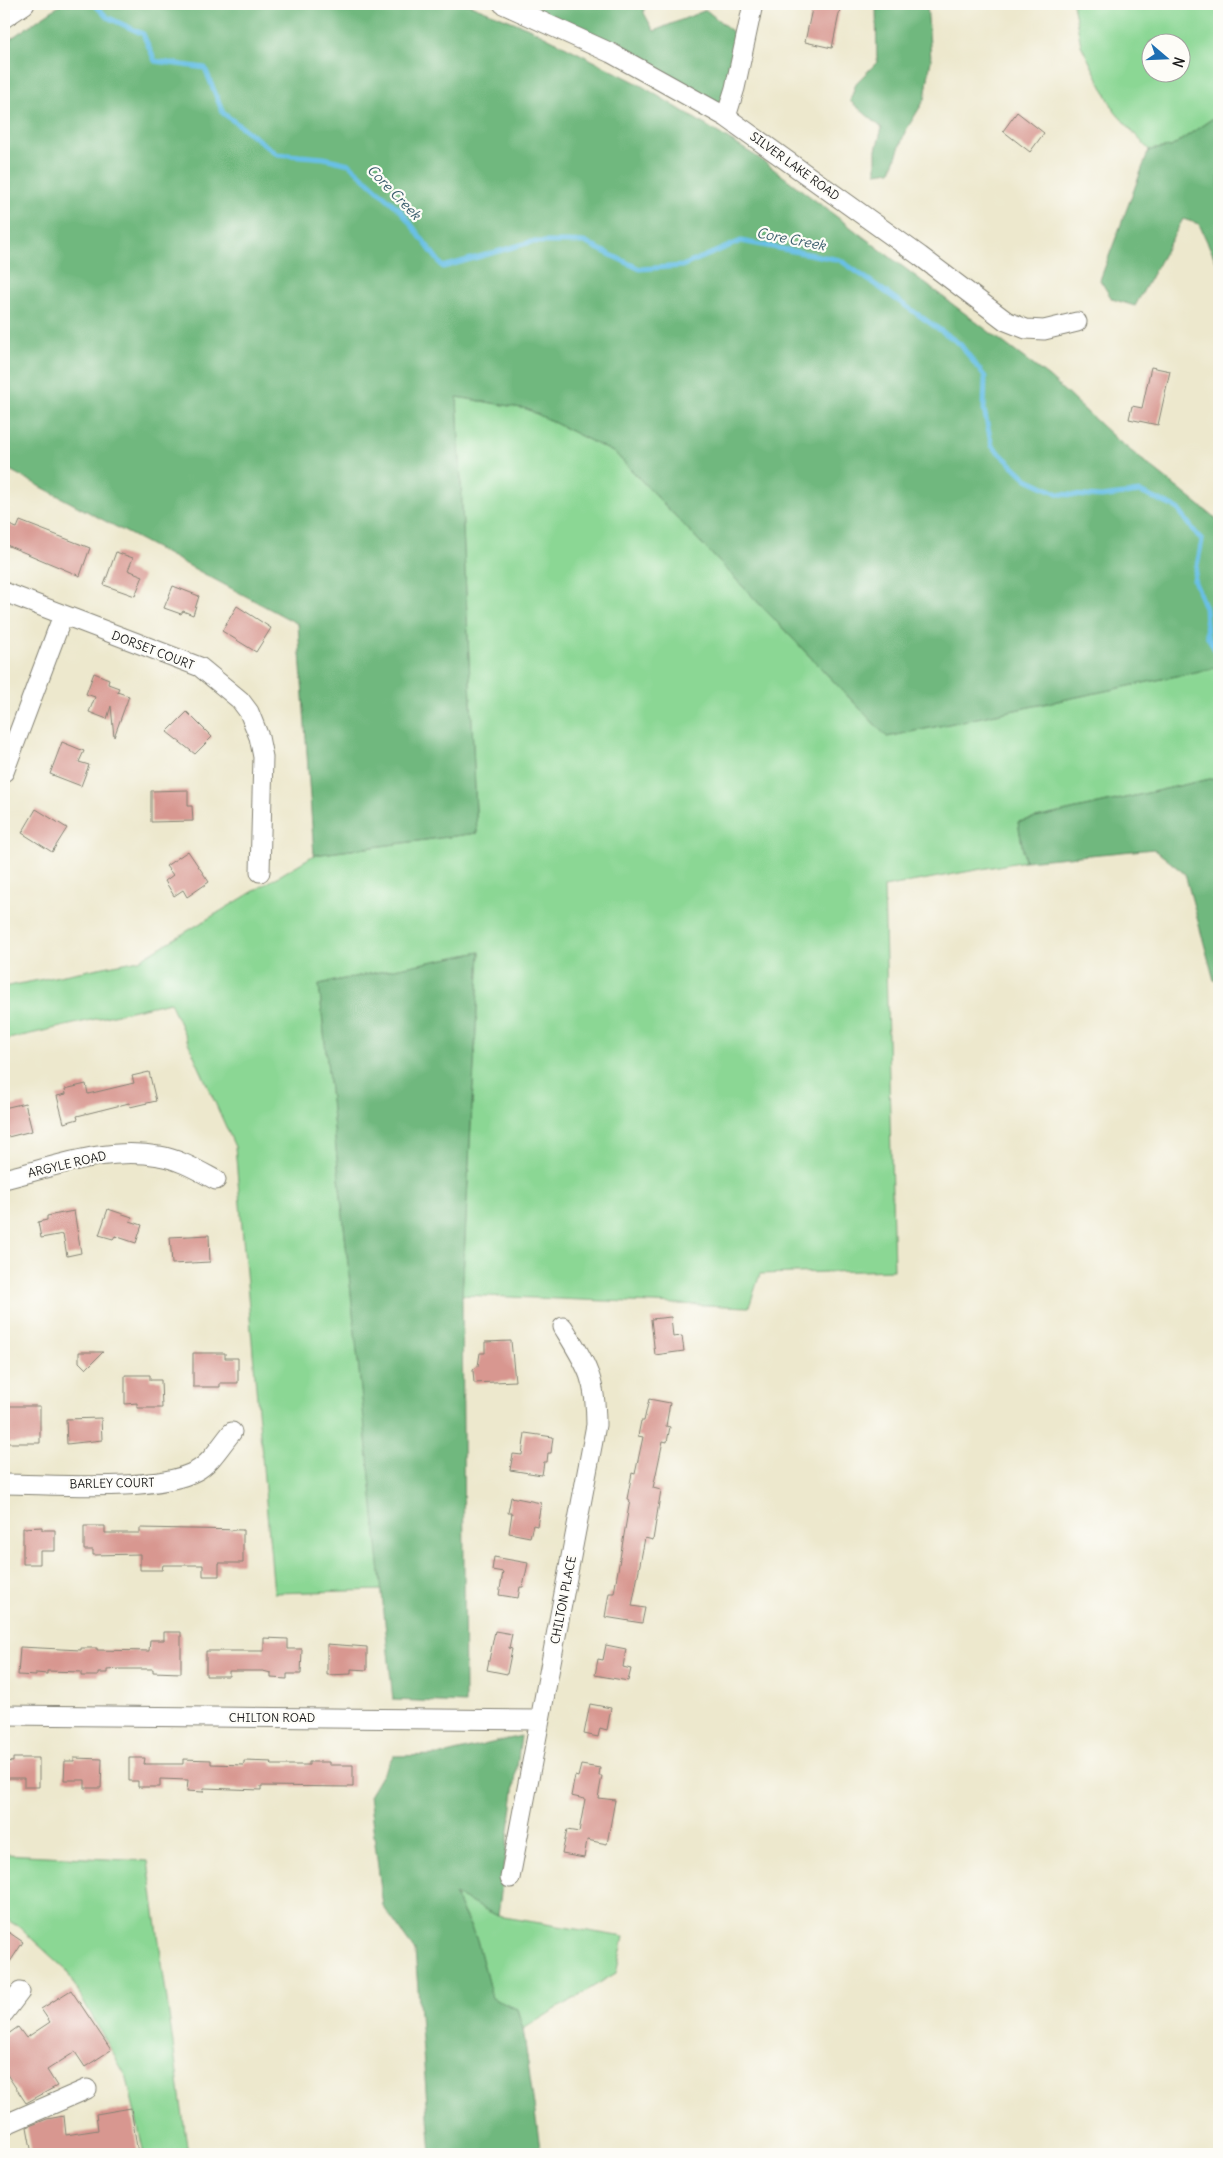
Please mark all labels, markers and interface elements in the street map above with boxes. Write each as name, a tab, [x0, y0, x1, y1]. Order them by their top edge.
north arrow	[1140, 32, 1190, 82]
text: N	[1168, 55, 1188, 70]
street label: SILVER LAKE ROAD	[747, 128, 843, 204]
water label: Core Creek	[363, 161, 425, 224]
water label: Core Creek	[755, 224, 828, 255]
street label: DORSET COURT	[110, 627, 196, 673]
street label: ARGYLE ROAD	[26, 1148, 108, 1180]
street label: BARLEY COURT	[69, 1475, 155, 1491]
street label: CHILTON PLACE	[547, 1555, 579, 1645]
street label: CHILTON ROAD	[229, 1710, 315, 1725]

